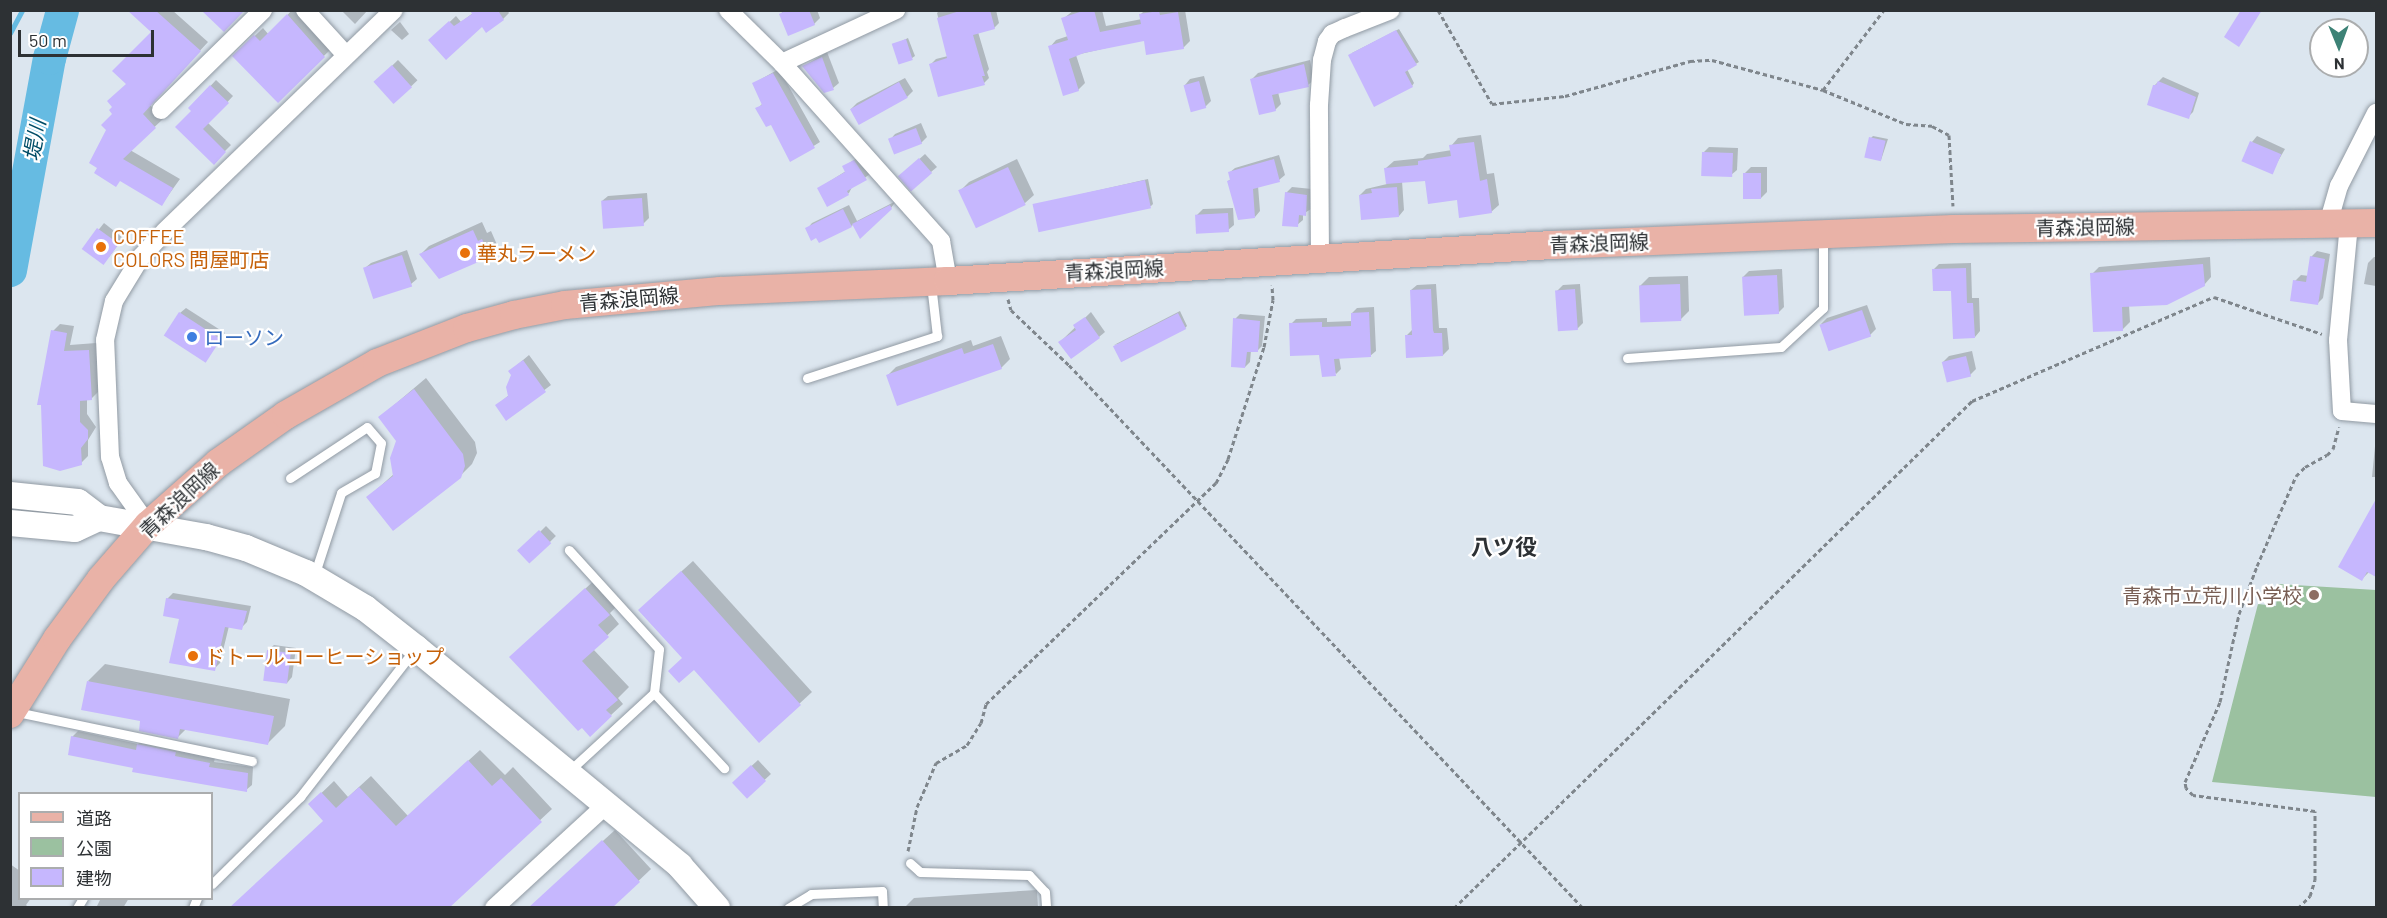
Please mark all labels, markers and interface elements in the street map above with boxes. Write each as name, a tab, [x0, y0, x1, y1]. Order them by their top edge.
scale bar	[21, 18, 158, 56]
north arrow	[2309, 18, 2369, 78]
text: 50 m	[29, 29, 67, 51]
text: N	[2334, 55, 2345, 74]
water label: 堤川	[18, 117, 50, 163]
street label: 青森浪岡線	[2035, 214, 2135, 240]
place label: COFFEE COLORS 問屋町店	[113, 224, 269, 271]
street label: 青森浪岡線	[1549, 229, 1649, 257]
marker: COFFEE COLORS 問屋町店	[94, 240, 108, 254]
place label: 華丸ラーメン	[477, 241, 597, 265]
marker: 華丸ラーメン	[458, 246, 472, 260]
street label: 青森浪岡線	[1063, 255, 1165, 285]
street label: 青森浪岡線	[578, 283, 680, 315]
place label: ローソン	[204, 325, 284, 349]
marker: ローソン	[185, 330, 199, 344]
street label: 青森浪岡線	[134, 457, 224, 543]
district label: 八ツ役	[1471, 534, 1537, 560]
place label: 青森市立荒川小学校	[2122, 583, 2302, 607]
marker: 青森市立荒川小学校	[2307, 588, 2321, 602]
place label: ドトールコーヒーショップ	[205, 644, 445, 668]
marker: ドトールコーヒーショップ	[186, 649, 200, 663]
legend	[18, 792, 213, 900]
text: 道路	[76, 807, 112, 829]
text: 公園	[76, 837, 112, 859]
text: 建物	[76, 867, 112, 889]

